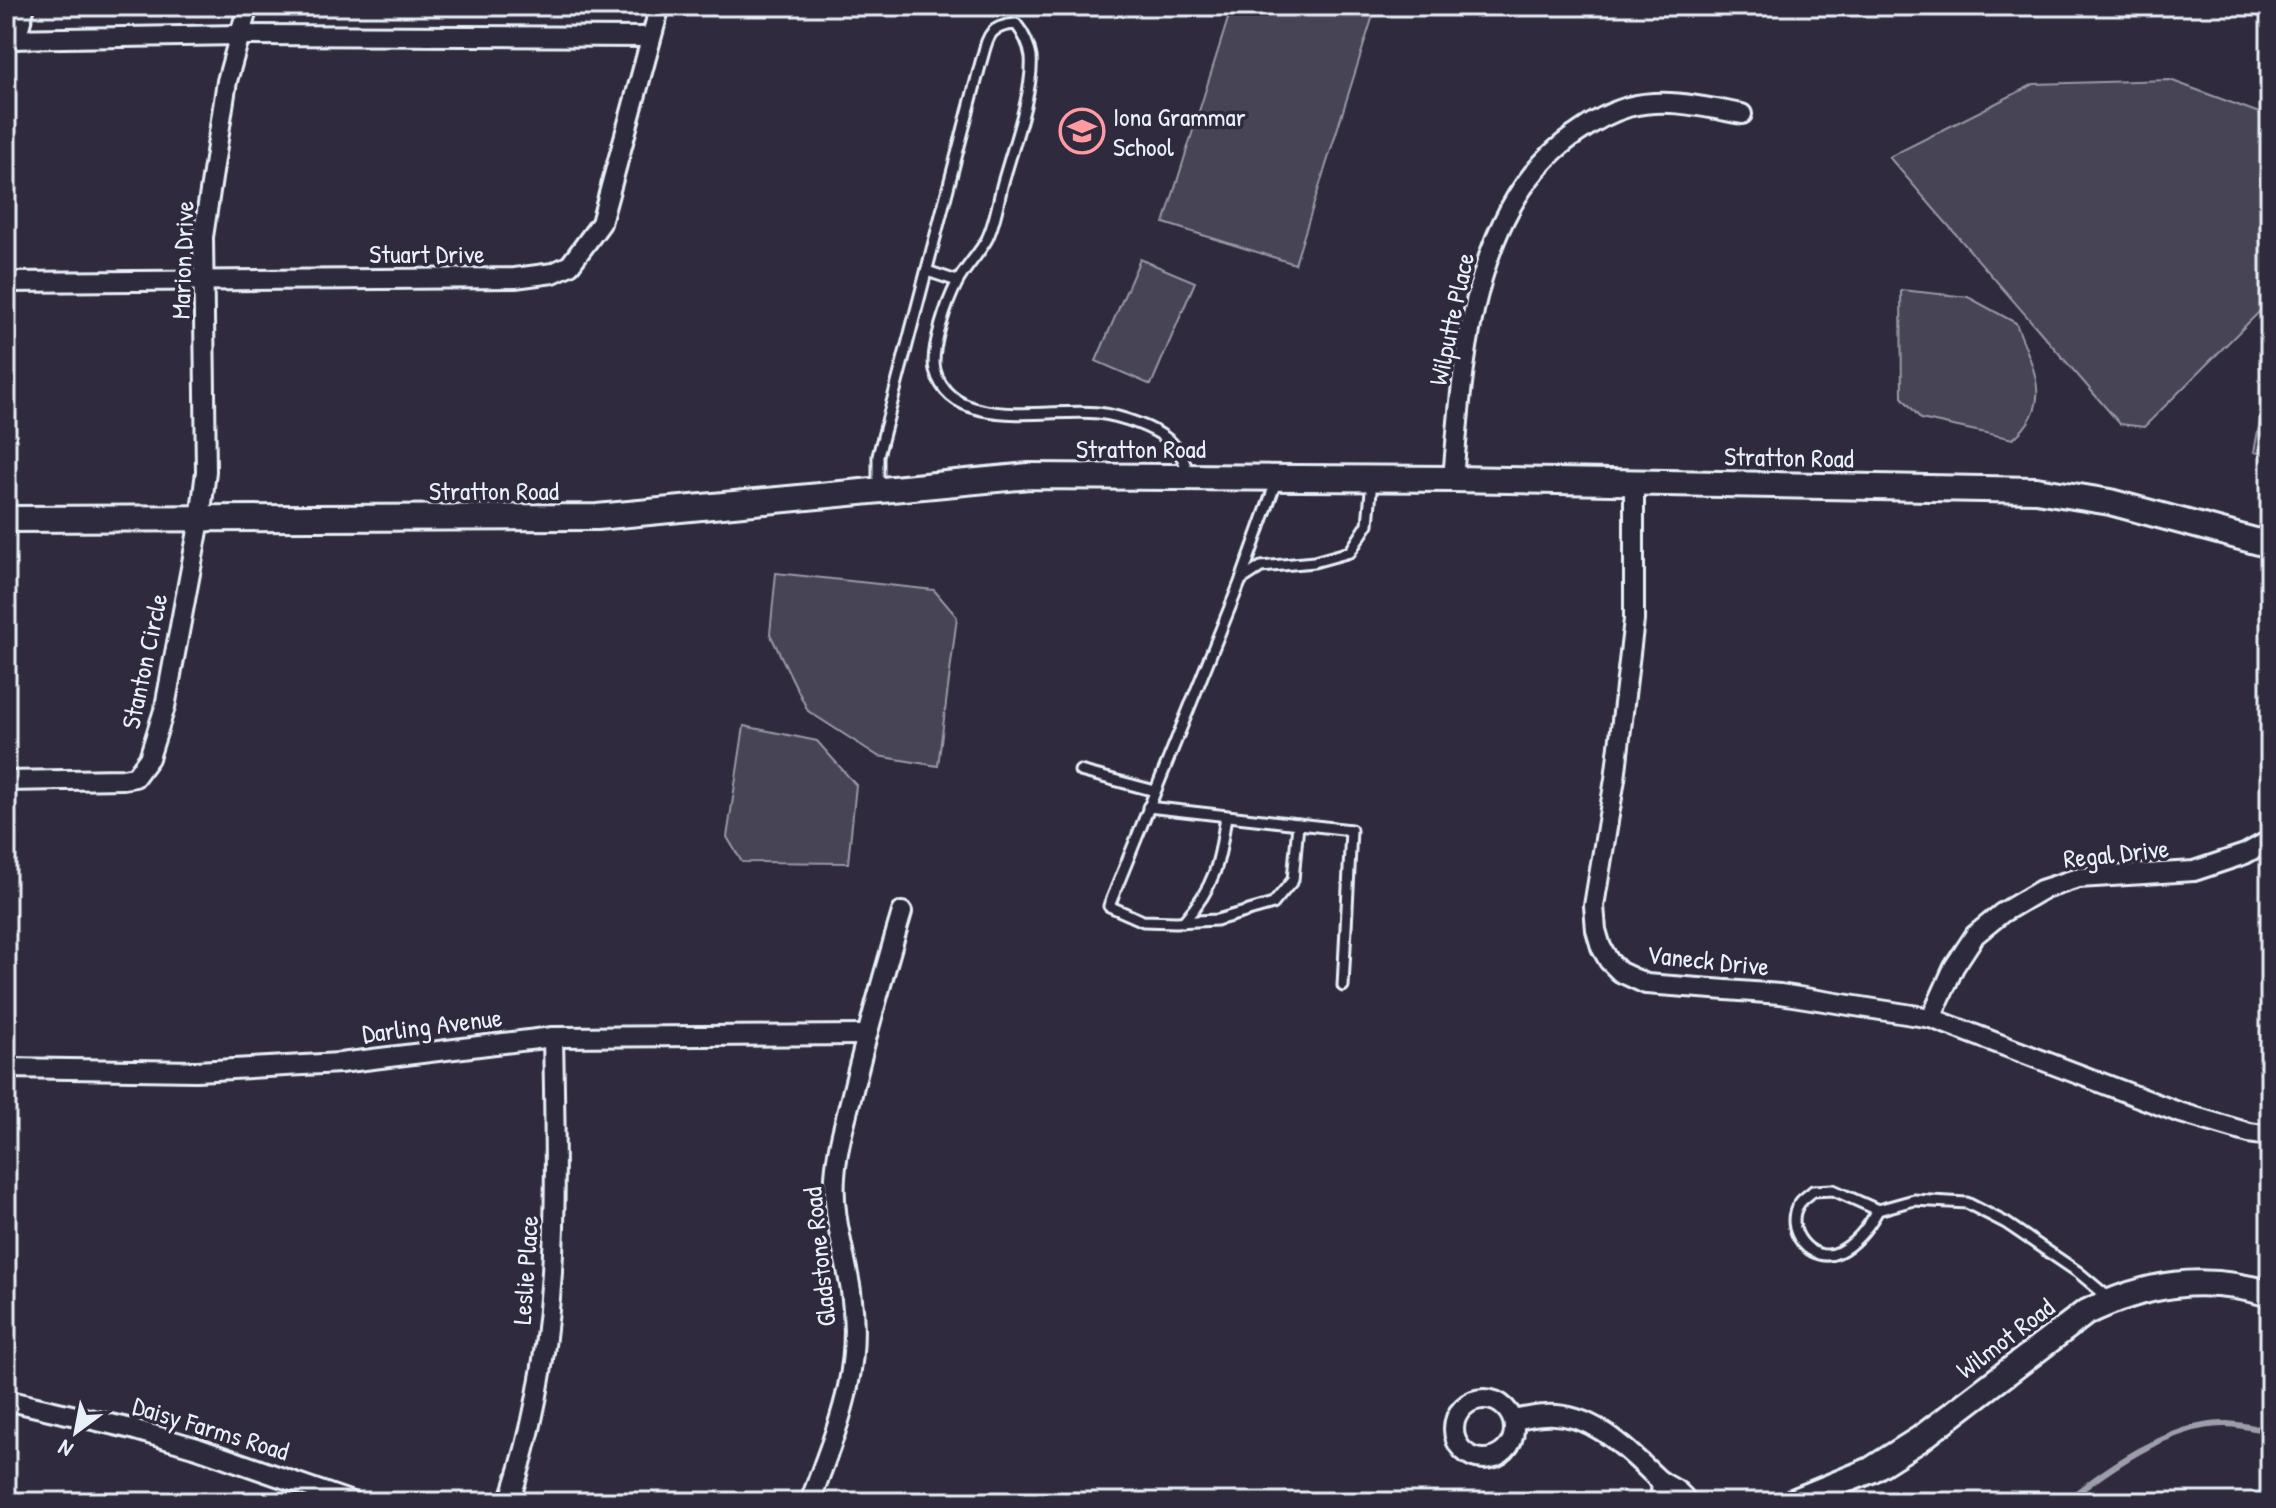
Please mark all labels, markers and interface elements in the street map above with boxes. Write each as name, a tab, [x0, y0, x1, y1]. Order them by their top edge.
place label: Iona Grammar School	[1113, 99, 1246, 164]
school or university icon: Iona Grammar School	[1058, 107, 1106, 155]
street label: Marion Drive	[162, 200, 202, 320]
street label: Stuart Drive	[369, 236, 485, 271]
street label: Wilputte Place	[1420, 250, 1482, 388]
street label: Stratton Road	[1076, 431, 1206, 466]
street label: Stratton Road	[1724, 438, 1854, 476]
street label: Stratton Road	[429, 473, 559, 508]
street label: Stanton Circle	[113, 590, 175, 732]
street label: Regal Drive	[2062, 830, 2170, 876]
street label: Vaneck Drive	[1645, 936, 1771, 984]
street label: Darling Avenue	[360, 999, 504, 1051]
street label: Gladstone Road	[794, 1186, 844, 1328]
street label: Leslie Place	[504, 1214, 546, 1326]
street label: Wilmot Road	[1949, 1290, 2061, 1386]
street label: Daisy Farms Road	[129, 1388, 293, 1468]
north arrow	[36, 1392, 116, 1472]
text: N	[52, 1433, 78, 1465]

